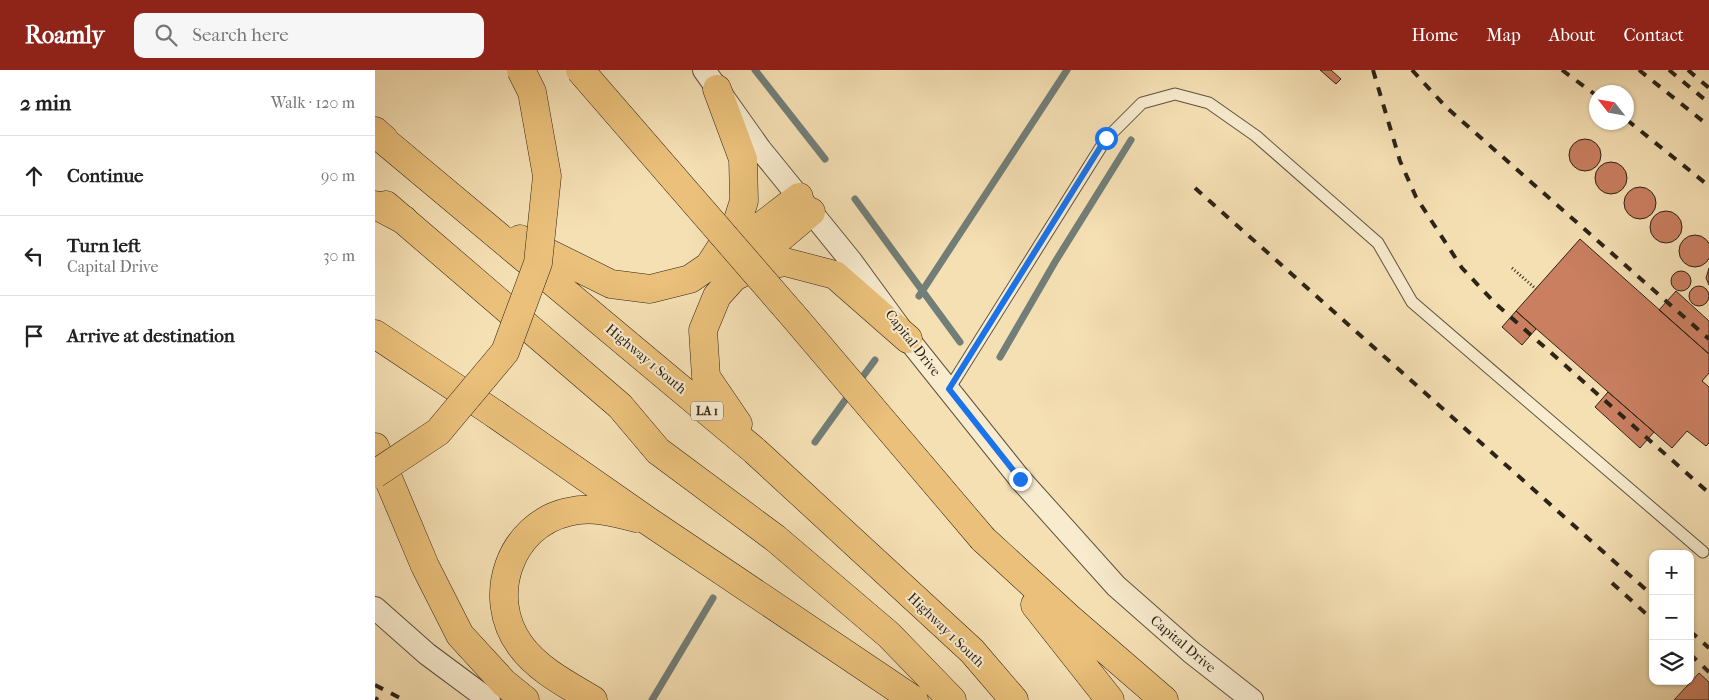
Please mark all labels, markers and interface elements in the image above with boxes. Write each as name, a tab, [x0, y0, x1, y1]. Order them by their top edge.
search box	[134, 13, 484, 58]
text: Roamly	[25, 21, 104, 49]
icon: search	[152, 21, 180, 49]
text: Search here	[192, 24, 289, 46]
text: Home	[1411, 25, 1458, 46]
text: Map	[1486, 25, 1521, 46]
text: About	[1549, 25, 1595, 46]
text: Contact	[1623, 25, 1684, 46]
north arrow	[1589, 85, 1634, 130]
text: 2 min	[20, 91, 71, 115]
text: Walk · 120 m	[271, 93, 355, 112]
route start	[1095, 127, 1118, 150]
icon: ahead	[20, 162, 48, 190]
text: Continue	[67, 165, 143, 187]
text: 90 m	[321, 166, 355, 185]
text: Turn left	[67, 235, 141, 257]
icon: left	[20, 242, 48, 270]
text: 30 m	[323, 246, 355, 265]
text: Capital Drive	[67, 257, 158, 276]
street label: Capital Drive	[882, 306, 944, 380]
street label: Highway 1 South	[602, 320, 690, 398]
icon: arrive	[20, 322, 48, 350]
text: Arrive at destination	[67, 325, 235, 347]
road number: LA 1	[691, 402, 723, 421]
route end	[1009, 468, 1032, 491]
map controls	[1649, 550, 1694, 685]
button: +	[1649, 550, 1694, 595]
street label: Highway 1 South	[904, 589, 988, 671]
button: −	[1649, 595, 1694, 640]
street label: Capital Drive	[1147, 612, 1219, 676]
button: layers	[1649, 640, 1694, 685]

